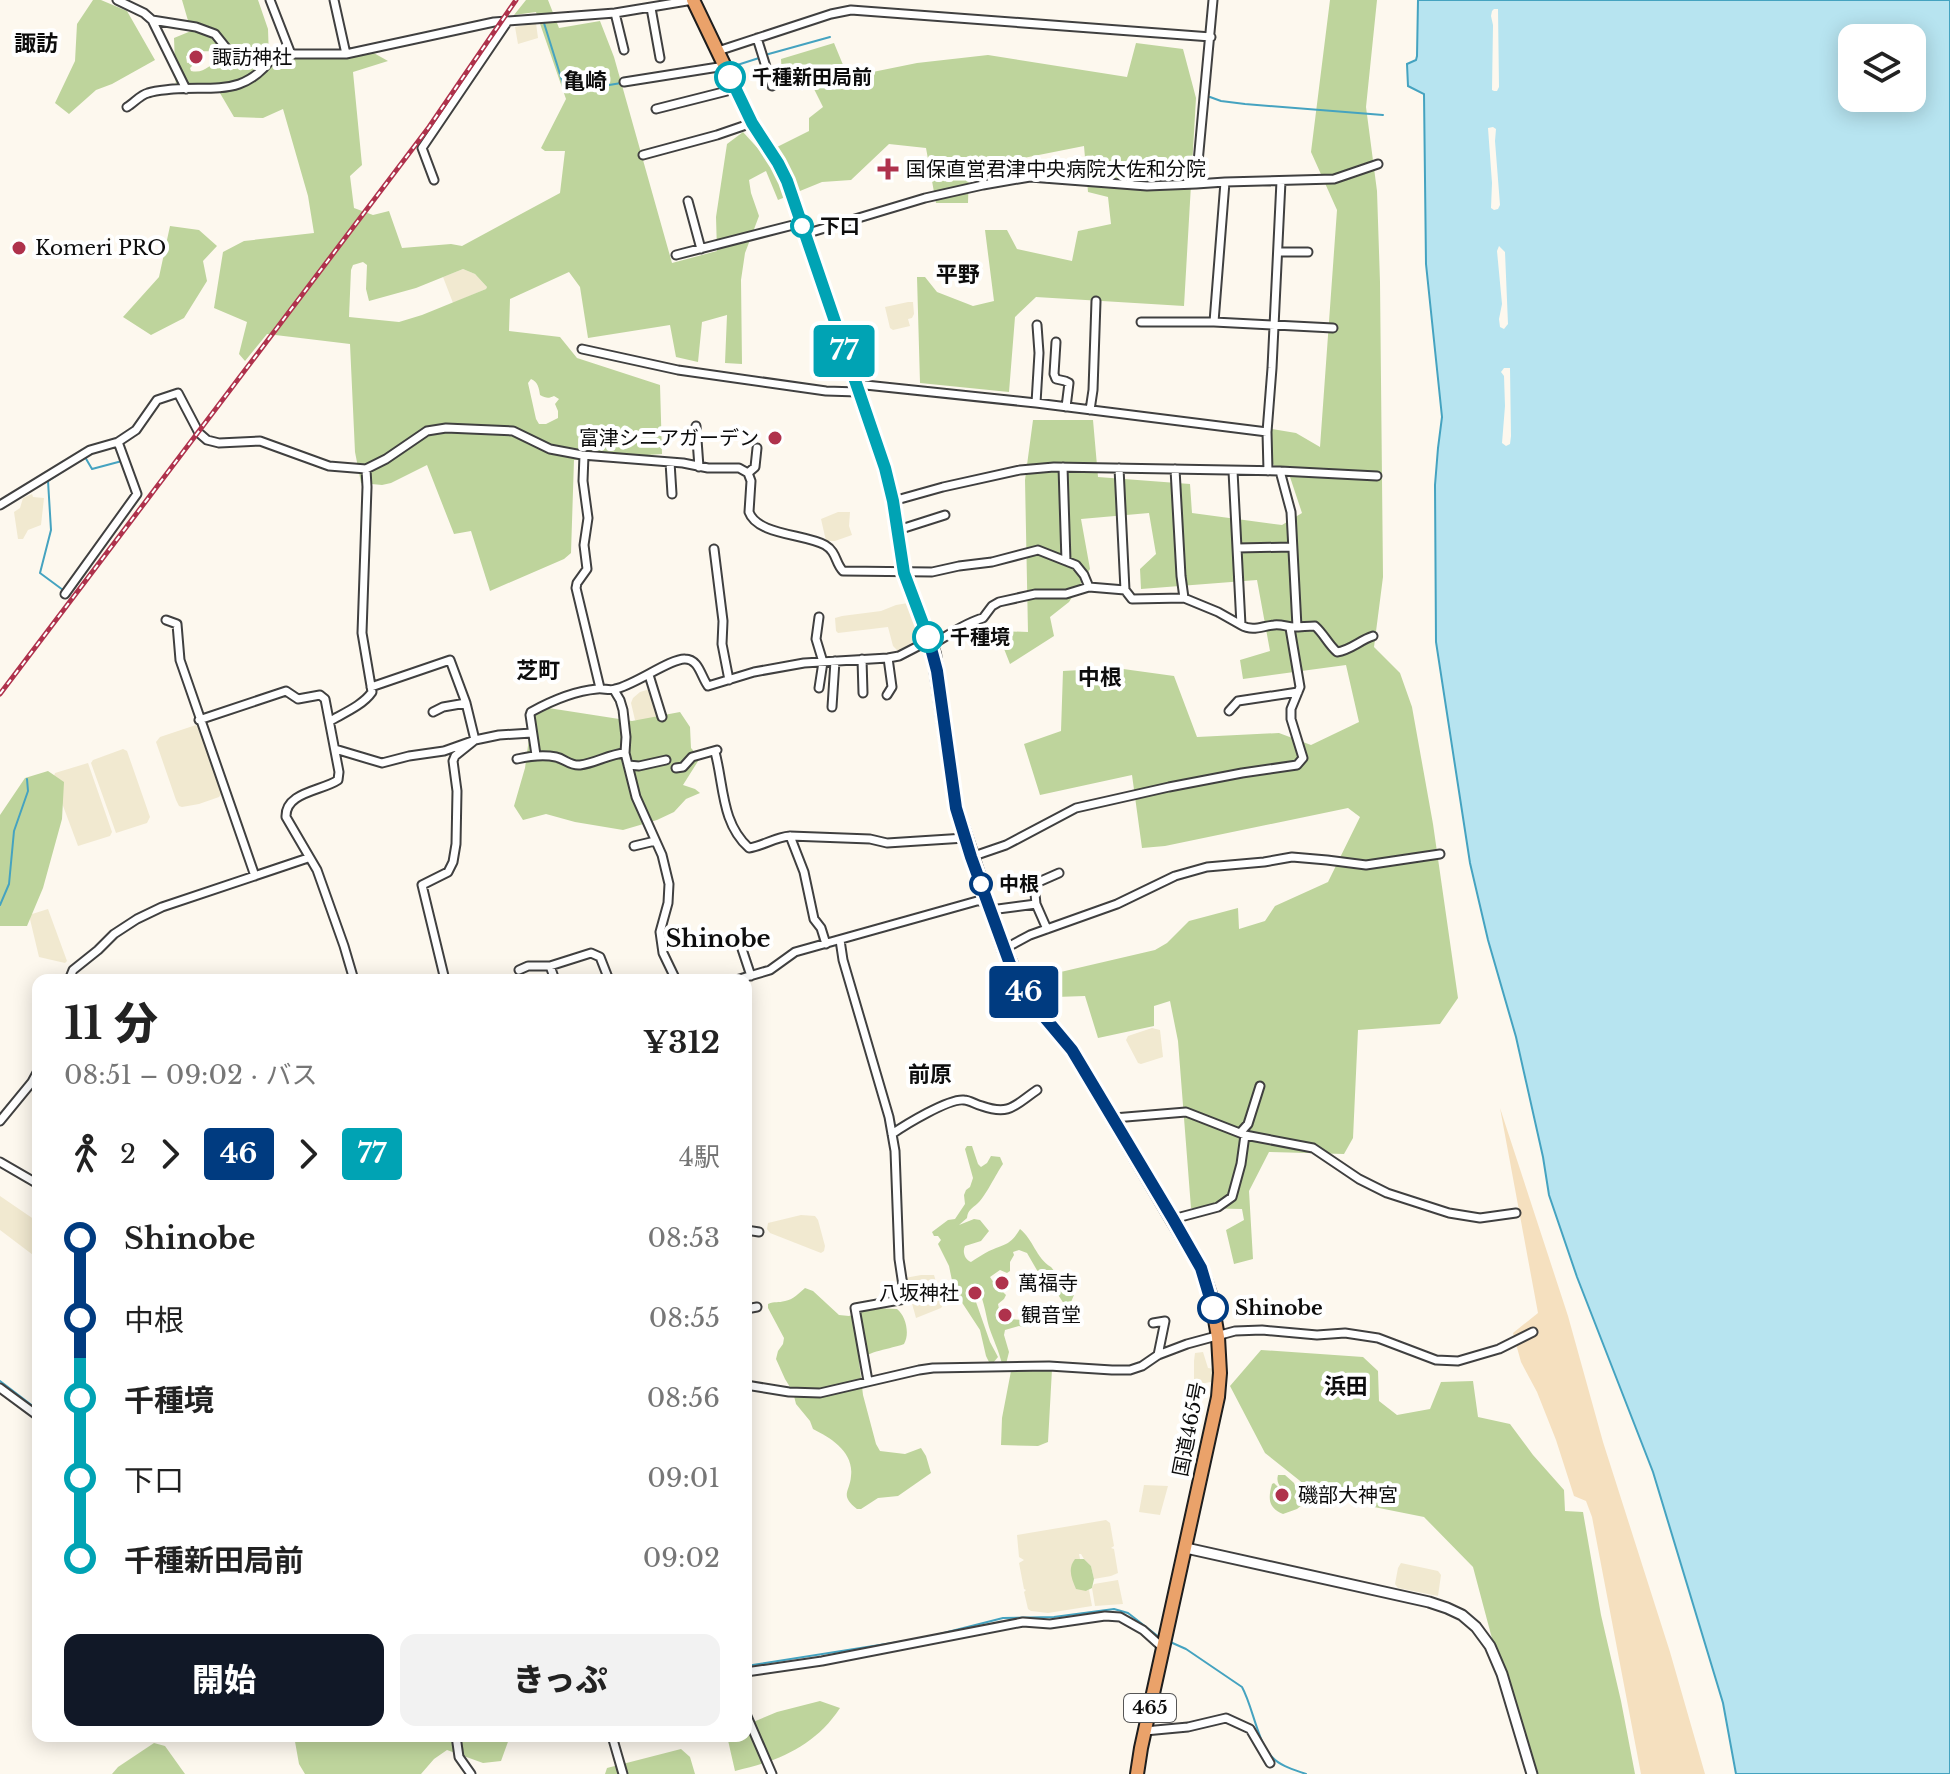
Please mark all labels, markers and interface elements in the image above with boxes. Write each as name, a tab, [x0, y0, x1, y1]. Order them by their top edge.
map controls	[1838, 24, 1926, 112]
button: layers	[1838, 24, 1926, 112]
district label: 諏訪	[14, 30, 58, 57]
place label: 諏訪神社	[212, 45, 292, 69]
marker: 諏訪神社	[187, 48, 205, 66]
marker: 千種新田局前	[715, 62, 745, 92]
place label: 千種新田局前	[752, 65, 872, 89]
district label: 亀崎	[563, 68, 607, 95]
place label: 国保直営君津中央病院大佐和分院	[906, 157, 1206, 181]
marker: 国保直営君津中央病院大佐和分院	[877, 158, 899, 180]
place label: 下口	[820, 214, 860, 238]
marker: 下口	[791, 215, 813, 237]
place label: Komeri PRO	[35, 236, 166, 260]
marker: Komeri PRO	[10, 239, 28, 257]
district label: 平野	[936, 261, 980, 288]
line badge: 77	[808, 325, 880, 377]
text: 77	[830, 333, 858, 368]
place label: 富津シニアガーデン	[579, 426, 759, 450]
marker: 富津シニアガーデン	[766, 429, 784, 447]
marker: 千種境	[913, 622, 943, 652]
place label: 千種境	[950, 625, 1010, 649]
district label: 芝町	[516, 657, 560, 684]
district label: 中根	[1078, 664, 1122, 691]
place label: 中根	[999, 872, 1039, 896]
marker: 中根	[970, 873, 992, 895]
district label: Shinobe	[665, 924, 771, 953]
line badge: 46	[988, 966, 1060, 1018]
text: 46	[1005, 974, 1043, 1009]
text: 11 分	[64, 996, 158, 1051]
text: ¥312	[643, 1024, 720, 1061]
text: 08:51 – 09:02 · バス	[64, 1059, 317, 1091]
district label: 前原	[908, 1061, 952, 1088]
icon: walk	[64, 1132, 108, 1176]
icon: forward	[148, 1132, 192, 1176]
icon: forward	[286, 1132, 330, 1176]
text: 46	[220, 1136, 258, 1171]
text: 77	[358, 1136, 386, 1171]
text: 2	[120, 1138, 136, 1170]
text: 4駅	[679, 1141, 720, 1173]
text: Shinobe	[124, 1220, 256, 1257]
text: 08:53	[647, 1222, 720, 1254]
place label: 萬福寺	[1018, 1271, 1078, 1295]
marker: 萬福寺	[993, 1274, 1011, 1292]
place label: 八坂神社	[879, 1281, 959, 1305]
marker: 八坂神社	[966, 1284, 984, 1302]
marker: Shinobe	[1198, 1293, 1228, 1323]
place label: Shinobe	[1235, 1296, 1323, 1320]
text: 中根	[124, 1302, 184, 1339]
text: 08:55	[649, 1302, 720, 1334]
place label: 観音堂	[1021, 1303, 1081, 1327]
marker: 観音堂	[996, 1306, 1014, 1324]
district label: 浜田	[1324, 1373, 1368, 1400]
street label: 国道465号	[1168, 1380, 1210, 1478]
text: 千種境	[124, 1382, 214, 1419]
text: 08:56	[647, 1382, 720, 1414]
text: 下口	[124, 1462, 184, 1499]
text: 09:01	[647, 1462, 720, 1494]
place label: 磯部大神宮	[1298, 1483, 1398, 1507]
marker: 磯部大神宮	[1273, 1486, 1291, 1504]
text: 千種新田局前	[124, 1542, 304, 1579]
text: 09:02	[643, 1542, 720, 1574]
button: 開始	[64, 1634, 384, 1726]
button: きっぷ	[400, 1634, 720, 1726]
road number: 465	[1124, 1694, 1176, 1722]

